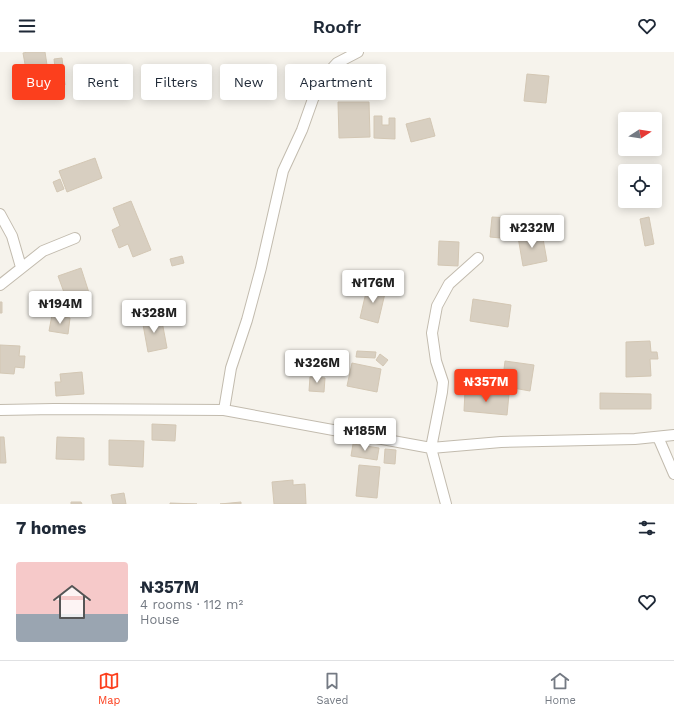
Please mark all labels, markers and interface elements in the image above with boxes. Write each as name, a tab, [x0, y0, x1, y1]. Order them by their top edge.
icon: menu	[16, 15, 38, 37]
icon: heart	[636, 15, 658, 37]
text: Roofr	[313, 16, 361, 37]
chip: Buy	[12, 64, 65, 100]
chip: Rent	[73, 64, 133, 100]
chip: Filters	[141, 64, 212, 100]
chip: New	[220, 64, 277, 100]
chip: Apartment	[285, 64, 386, 100]
north arrow	[618, 112, 662, 156]
map controls	[618, 112, 662, 208]
button: locate	[618, 164, 662, 208]
pin: ₦232M	[504, 215, 560, 249]
text: ₦232M	[509, 220, 555, 235]
pin: ₦176M	[345, 270, 401, 304]
text: ₦176M	[351, 275, 395, 290]
pin: ₦194M	[32, 291, 88, 325]
text: ₦194M	[38, 296, 82, 311]
pin: ₦328M	[126, 300, 182, 334]
text: ₦328M	[131, 305, 177, 320]
pin: ₦326M	[289, 350, 345, 384]
text: ₦326M	[294, 355, 340, 370]
pin: ₦357M	[458, 369, 514, 403]
text: ₦357M	[463, 374, 509, 389]
pin: ₦185M	[337, 418, 393, 452]
text: ₦185M	[343, 423, 387, 438]
icon: filters	[636, 517, 658, 539]
text: 7 homes	[16, 518, 86, 538]
text: ₦357M	[140, 577, 199, 597]
icon: home	[48, 578, 96, 626]
icon: heart	[636, 591, 658, 613]
text: 4 rooms · 112 m²	[140, 597, 243, 612]
text: House	[140, 612, 180, 627]
tab: Map	[98, 670, 120, 707]
tab: Saved	[317, 670, 348, 707]
tab: Home	[545, 670, 576, 707]

